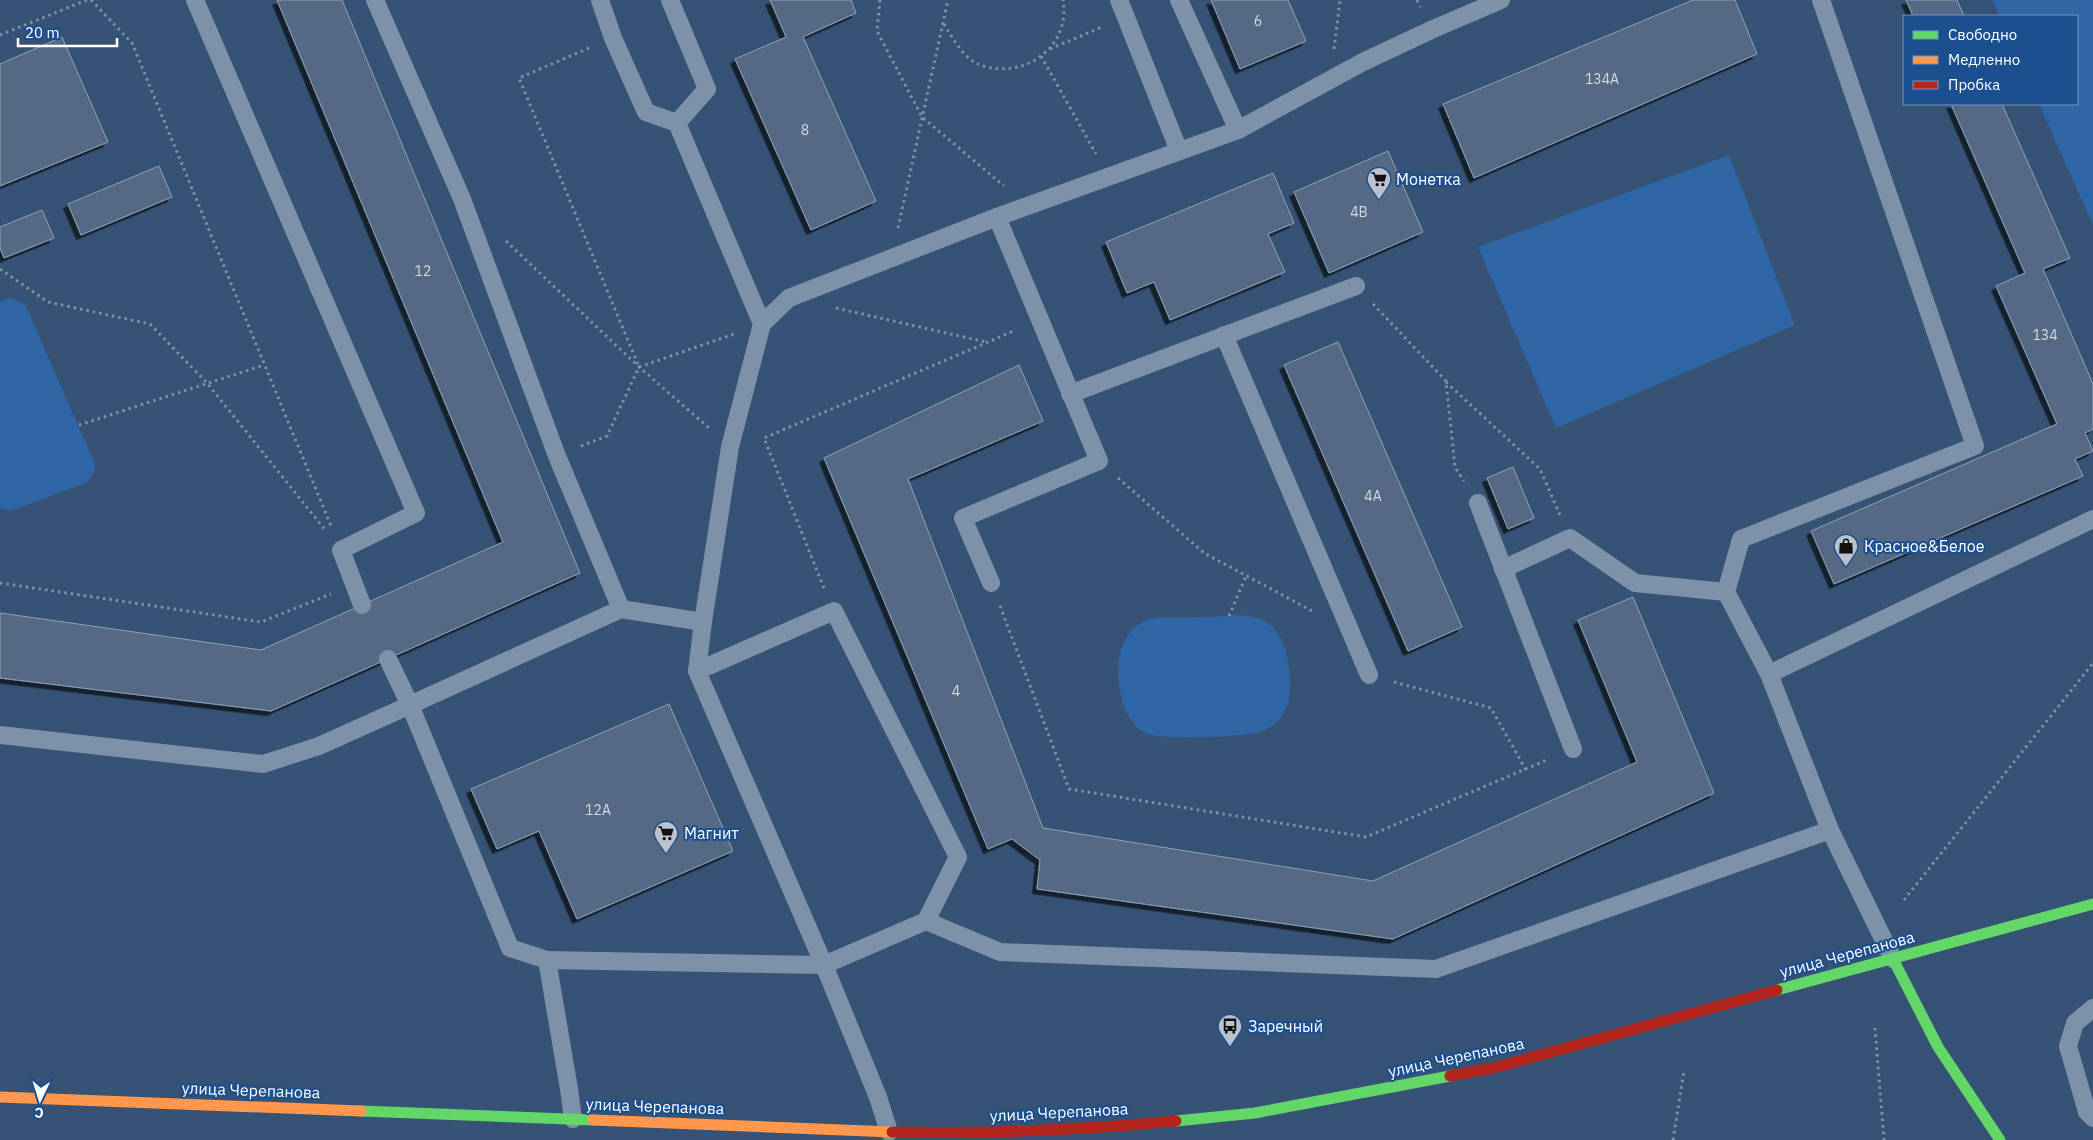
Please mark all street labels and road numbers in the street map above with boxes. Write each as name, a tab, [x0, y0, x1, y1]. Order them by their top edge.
street label: улица Черепанова	[1777, 926, 1917, 982]
street label: улица Черепанова	[1386, 1033, 1526, 1081]
street label: улица Черепанова	[181, 1078, 321, 1102]
street label: улица Черепанова	[585, 1094, 725, 1118]
street label: улица Черепанова	[989, 1098, 1129, 1126]

